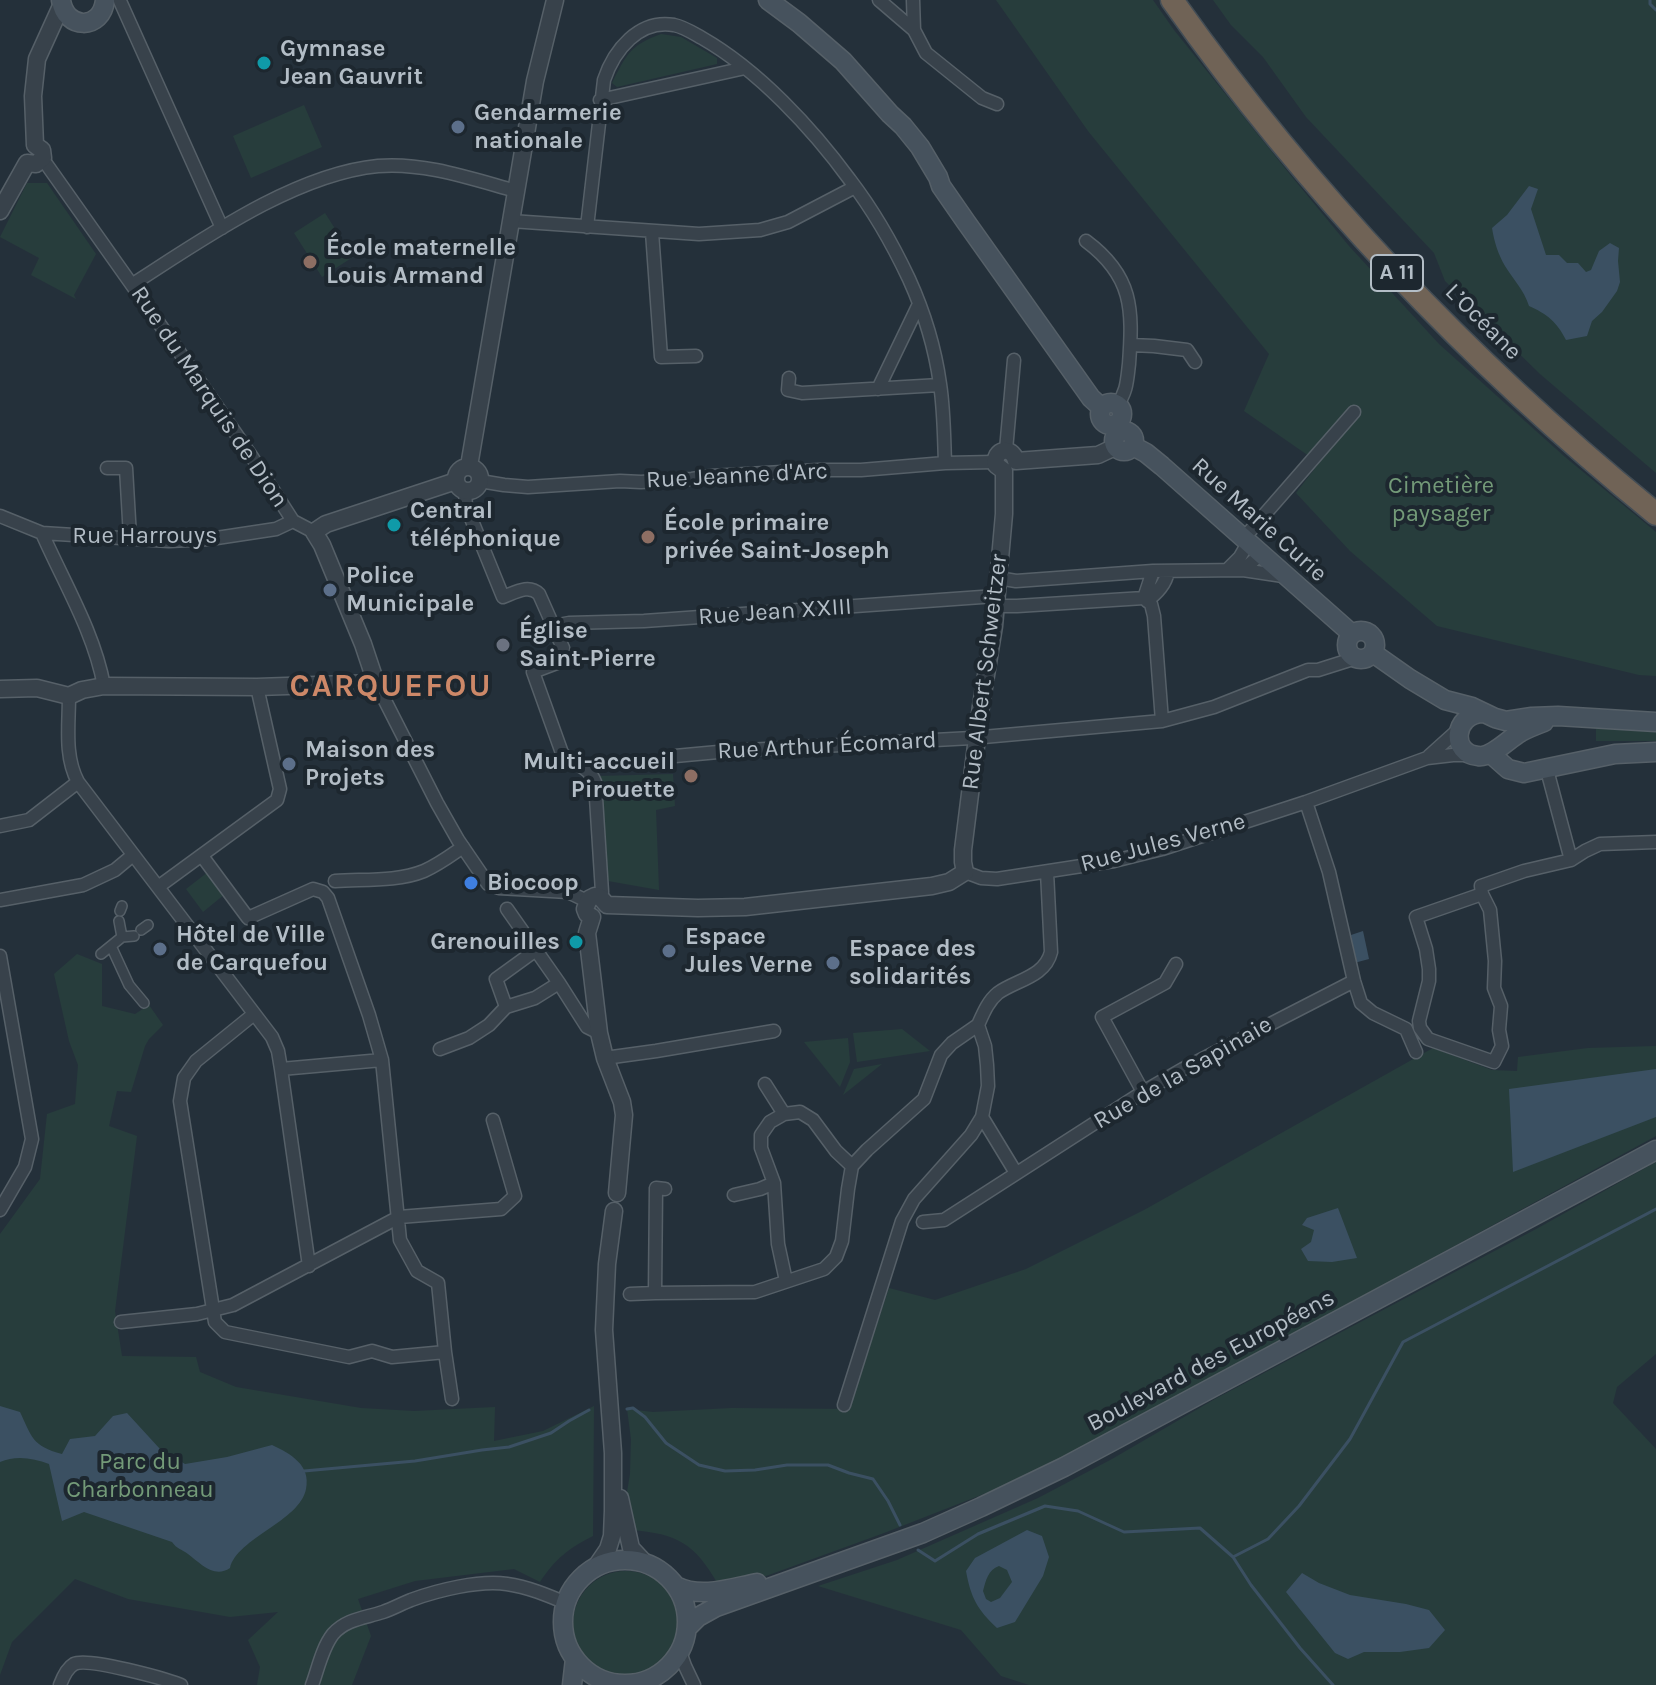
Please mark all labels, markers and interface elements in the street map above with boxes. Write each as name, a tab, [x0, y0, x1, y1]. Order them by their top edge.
place label: Gymnase Jean Gauvrit	[280, 35, 423, 91]
marker: Gymnase Jean Gauvrit	[255, 54, 273, 72]
place label: Gendarmerie nationale	[474, 99, 622, 155]
marker: Gendarmerie nationale	[449, 118, 467, 136]
place label: École maternelle Louis Armand	[326, 234, 516, 290]
marker: École maternelle Louis Armand	[301, 253, 319, 271]
road number: A 11	[1371, 255, 1423, 291]
street label: L’Océane	[1439, 278, 1527, 366]
street label: Rue du Marquis de Dion	[124, 281, 294, 513]
street label: Rue Marie Curie	[1185, 452, 1333, 588]
street label: Rue Jeanne d'Arc	[645, 457, 829, 495]
park label: Cimetière paysager	[1388, 472, 1494, 528]
place label: Central téléphonique	[410, 497, 561, 553]
place label: École primaire privée Saint-Joseph	[664, 509, 890, 565]
marker: Central téléphonique	[385, 516, 403, 534]
street label: Rue Harrouys	[72, 522, 218, 550]
marker: École primaire privée Saint-Joseph	[639, 528, 657, 546]
street label: Rue Albert Schweitzer	[956, 552, 1014, 792]
place label: Police Municipale	[346, 562, 474, 618]
marker: Police Municipale	[321, 581, 339, 599]
street label: Rue Jean XXIII	[697, 592, 853, 632]
place label: Église Saint-Pierre	[519, 617, 656, 673]
marker: Église Saint-Pierre	[494, 636, 512, 654]
district label: CARQUEFOU	[289, 668, 493, 706]
street label: Rue Arthur Écomard	[717, 726, 937, 766]
place label: Maison des Projets	[305, 736, 435, 792]
place label: Multi-accueil Pirouette	[523, 748, 675, 804]
marker: Maison des Projets	[280, 755, 298, 773]
marker: Multi-accueil Pirouette	[682, 767, 700, 785]
street label: Rue Jules Verne	[1077, 807, 1249, 879]
place label: Biocoop	[487, 869, 579, 897]
marker: Biocoop	[462, 874, 480, 892]
place label: Hôtel de Ville de Carquefou	[176, 921, 328, 977]
place label: Espace Jules Verne	[685, 923, 813, 979]
place label: Grenouilles	[430, 928, 560, 956]
marker: Grenouilles	[567, 933, 585, 951]
place label: Espace des solidarités	[849, 935, 976, 991]
marker: Hôtel de Ville de Carquefou	[151, 940, 169, 958]
marker: Espace Jules Verne	[660, 942, 678, 960]
marker: Espace des solidarités	[824, 954, 842, 972]
street label: Rue de la Sapinaie	[1089, 1010, 1277, 1136]
street label: Boulevard des Européens	[1082, 1284, 1340, 1438]
park label: Parc du Charbonneau	[66, 1448, 214, 1504]

